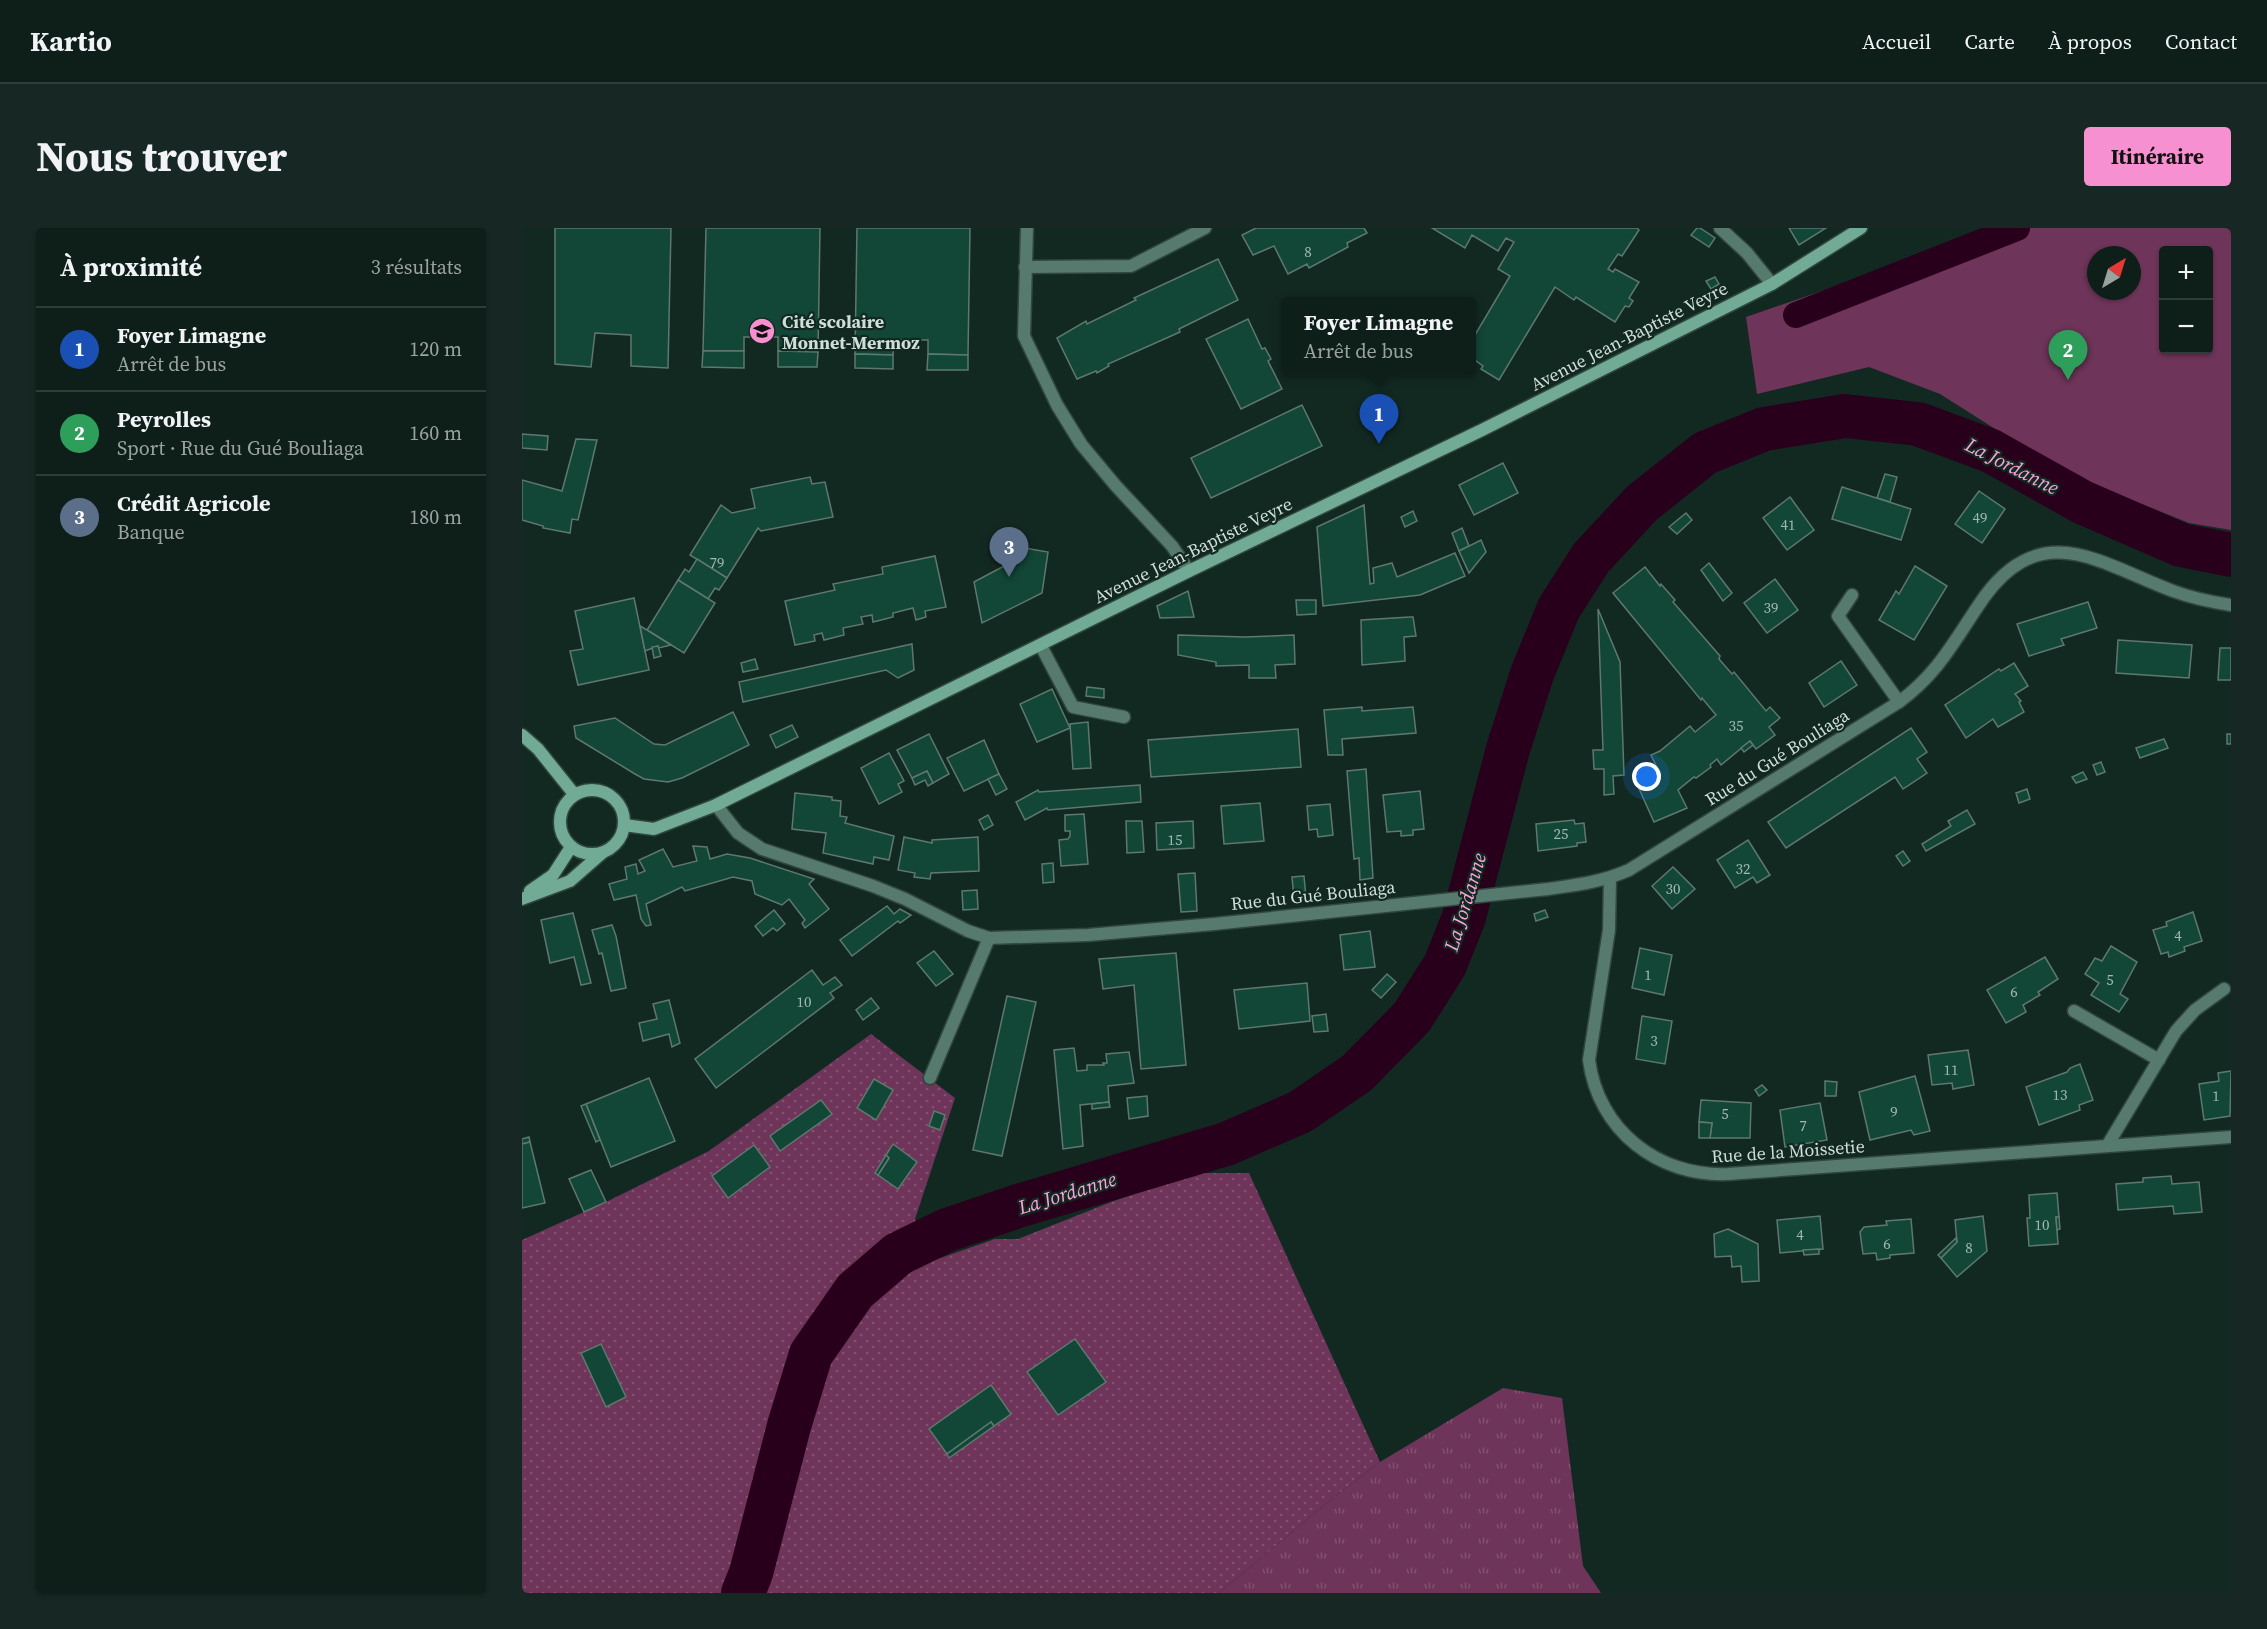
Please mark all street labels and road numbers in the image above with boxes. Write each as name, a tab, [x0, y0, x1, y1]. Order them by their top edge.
street label: Avenue Jean-Baptiste Veyre	[1526, 275, 1732, 397]
street label: Avenue Jean-Baptiste Veyre	[1090, 491, 1296, 609]
street label: Rue du Gué Bouliaga	[1700, 702, 1854, 811]
street label: Rue du Gué Bouliaga	[1230, 874, 1397, 916]
street label: Rue de la Moissetie	[1710, 1133, 1866, 1169]

